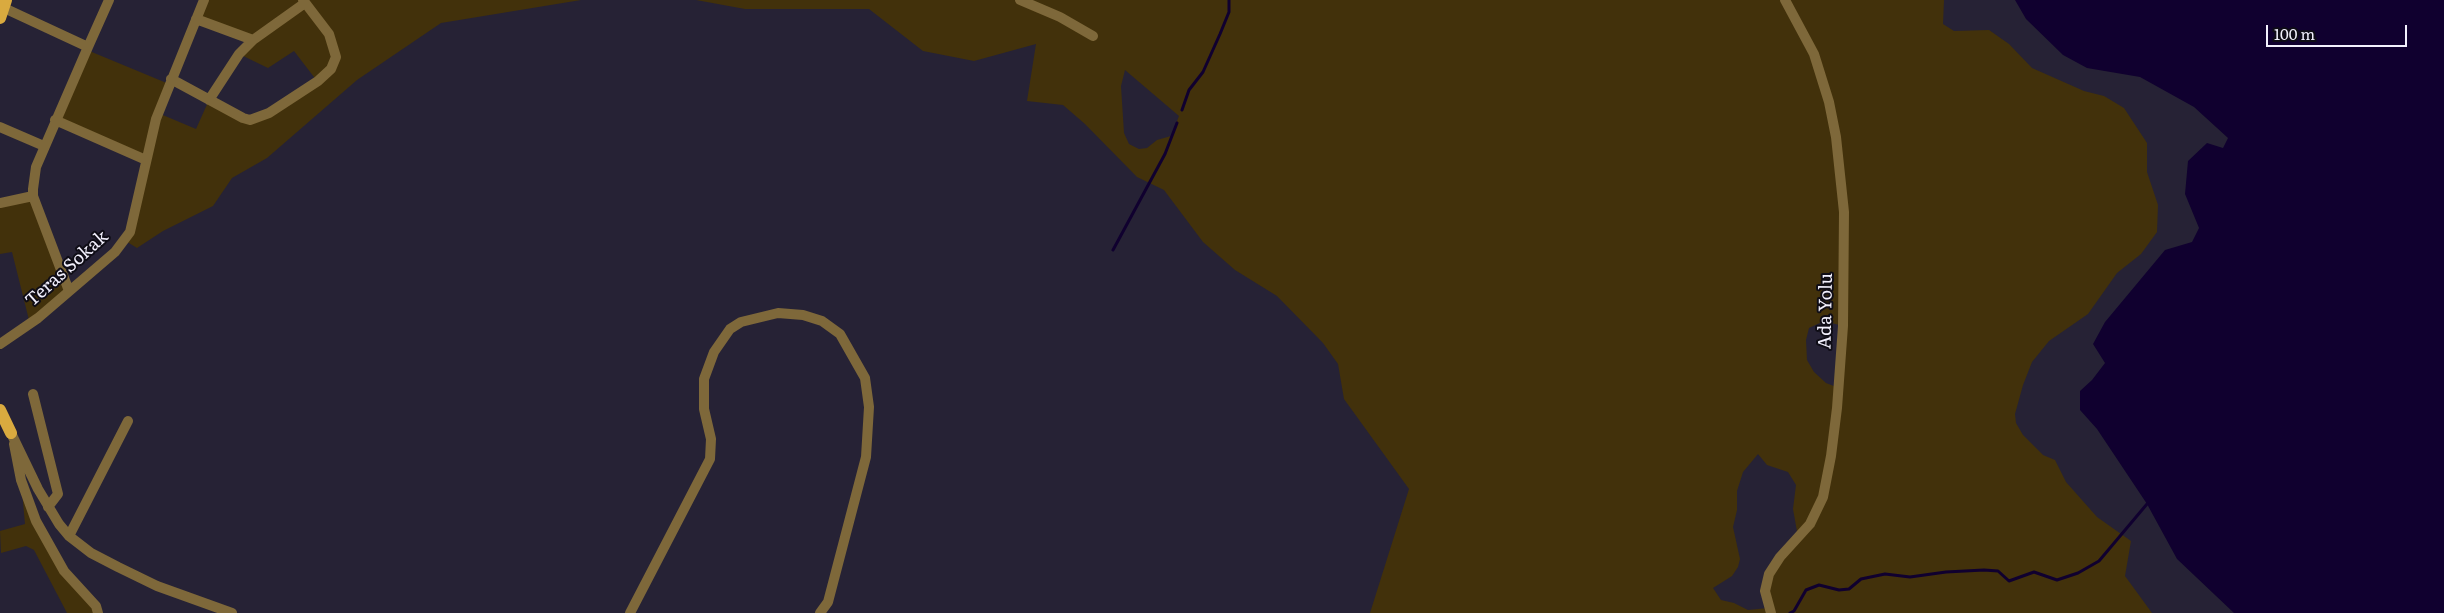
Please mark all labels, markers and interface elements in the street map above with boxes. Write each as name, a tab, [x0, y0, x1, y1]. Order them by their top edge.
scale bar	[2269, 15, 2410, 47]
text: 100 m	[2274, 22, 2315, 45]
street label: Teras Sokak	[21, 226, 113, 312]
street label: Ada Yolu	[1815, 273, 1837, 349]

